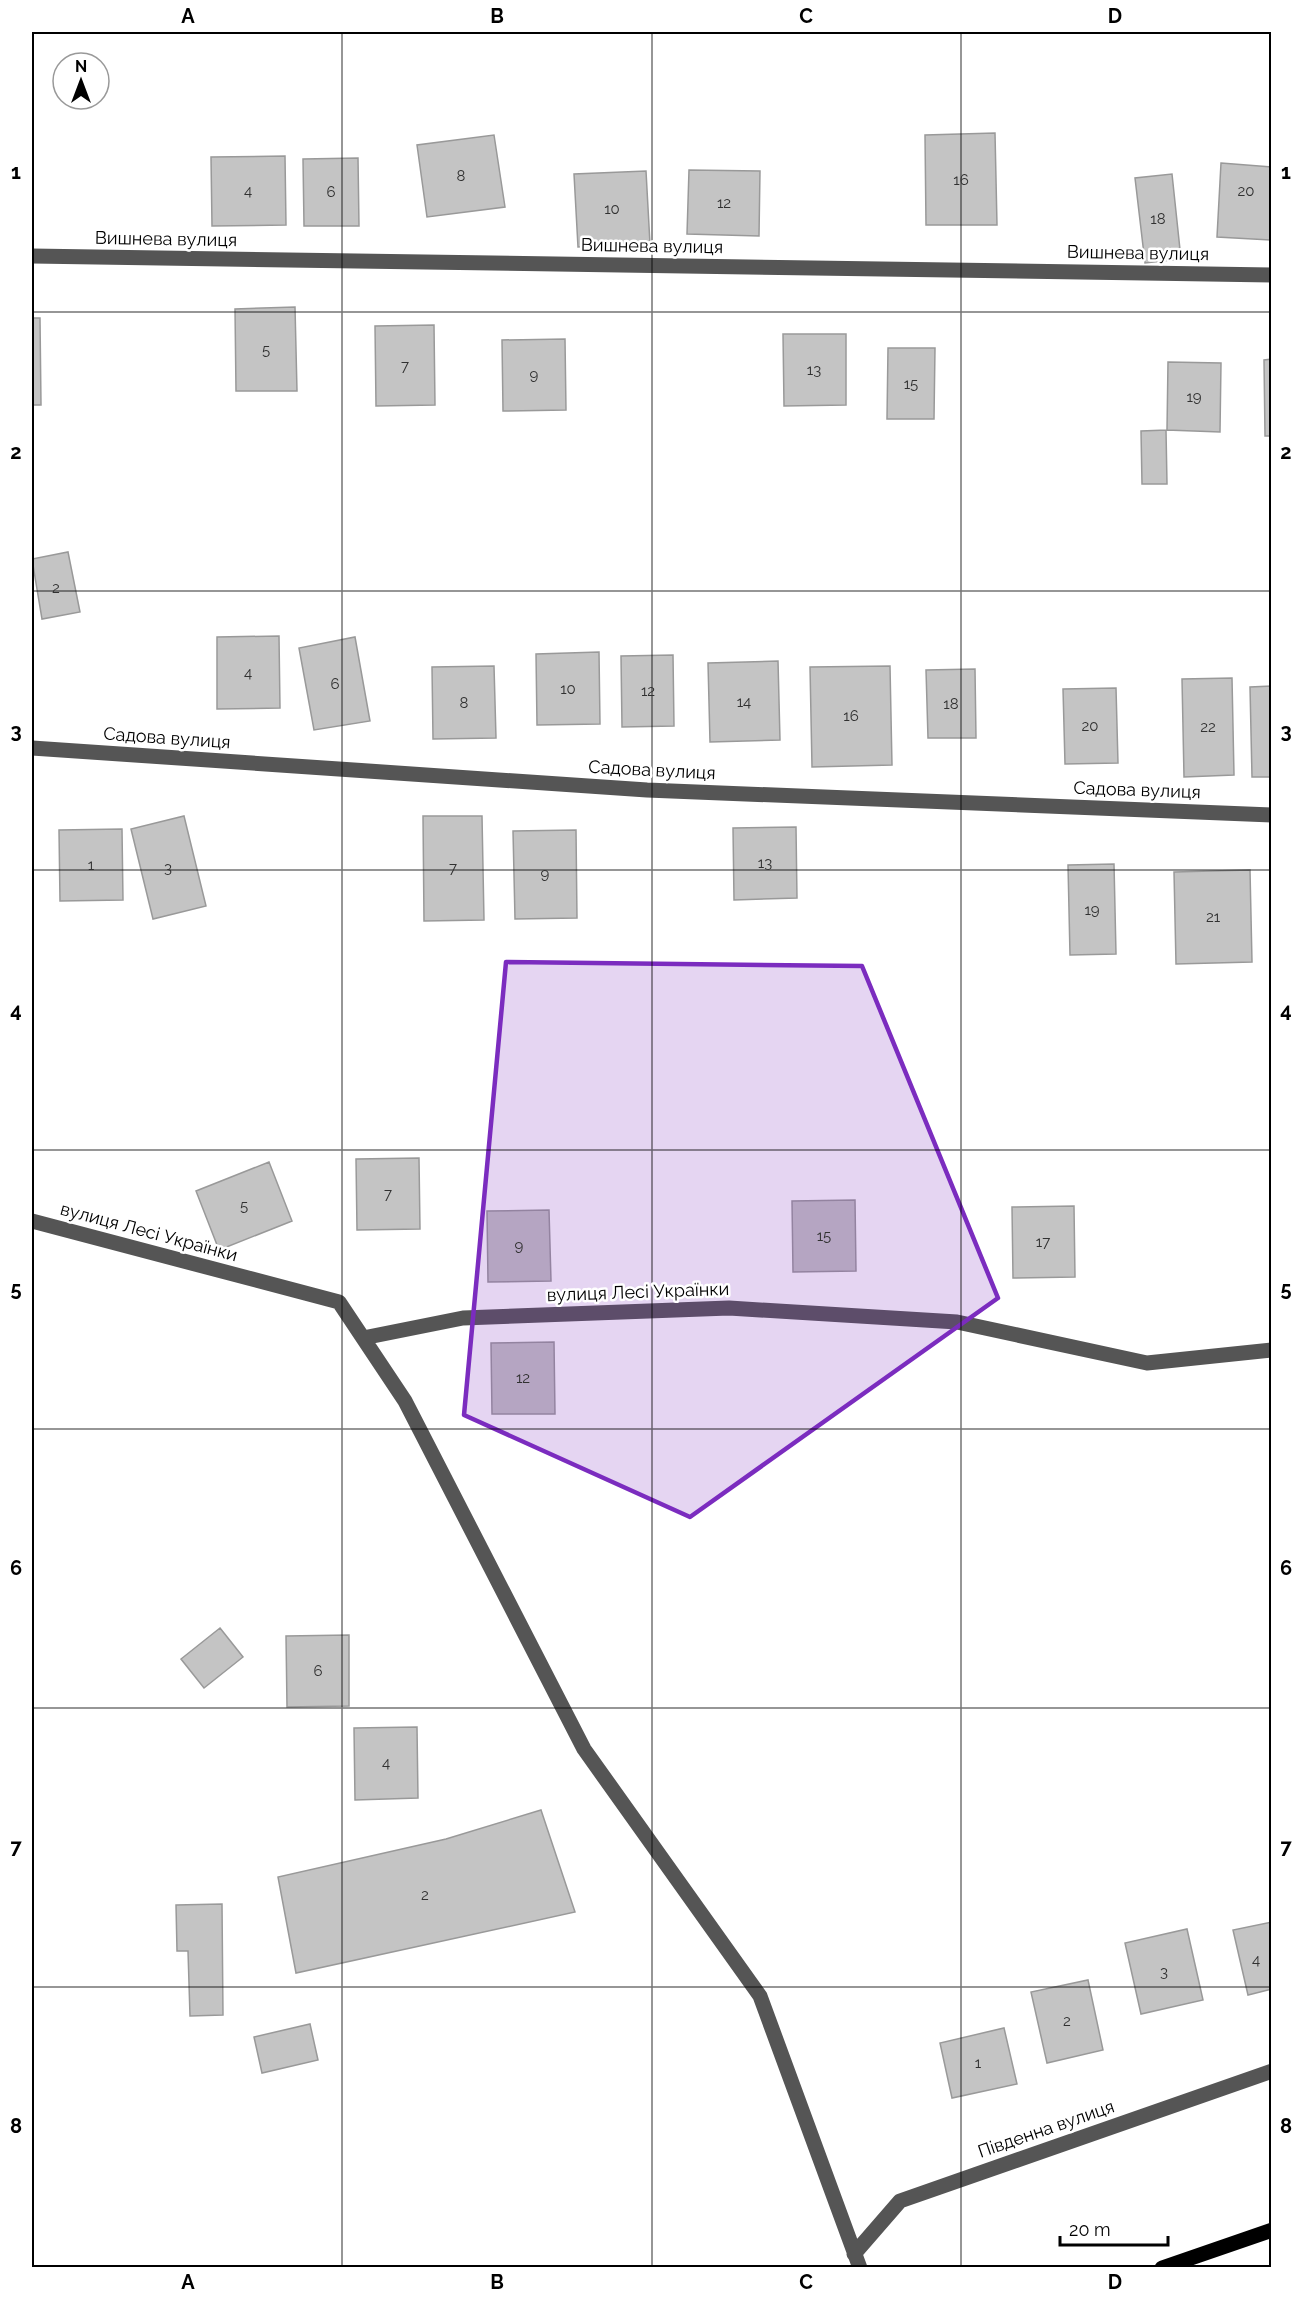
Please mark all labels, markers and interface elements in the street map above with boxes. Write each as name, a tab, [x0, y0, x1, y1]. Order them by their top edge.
text: A	[181, 4, 195, 28]
text: B	[490, 4, 504, 28]
text: C	[799, 4, 813, 28]
text: D	[1108, 4, 1122, 28]
north arrow	[51, 51, 111, 111]
text: N	[75, 57, 87, 76]
text: 1	[11, 160, 21, 184]
text: 1	[1281, 160, 1291, 184]
house number: 8	[457, 167, 466, 185]
house number: 16	[953, 171, 969, 189]
house number: 4	[244, 182, 252, 200]
house number: 20	[1238, 182, 1255, 200]
house number: 6	[326, 183, 336, 201]
house number: 12	[717, 194, 731, 212]
house number: 10	[604, 200, 620, 218]
house number: 18	[1150, 210, 1166, 228]
street label: Вишнева вулиця	[95, 227, 237, 250]
street label: Вишнева вулиця	[581, 234, 723, 257]
street label: Вишнева вулиця	[1067, 241, 1209, 264]
house number: 5	[262, 341, 270, 359]
house number: 7	[401, 357, 409, 375]
house number: 13	[807, 361, 821, 379]
house number: 9	[530, 366, 539, 384]
house number: 15	[904, 375, 918, 393]
house number: 19	[1186, 388, 1202, 406]
text: 2	[10, 440, 22, 464]
text: 2	[1280, 440, 1292, 464]
house number: 2	[52, 579, 60, 597]
house number: 4	[244, 664, 252, 682]
house number: 6	[330, 675, 340, 693]
house number: 10	[560, 680, 576, 698]
house number: 12	[641, 682, 655, 700]
house number: 14	[737, 693, 751, 711]
house number: 8	[460, 694, 469, 712]
house number: 18	[943, 695, 959, 713]
house number: 16	[843, 707, 859, 725]
house number: 20	[1082, 717, 1099, 735]
house number: 22	[1200, 718, 1216, 736]
text: 3	[10, 719, 22, 743]
text: 3	[1280, 719, 1292, 743]
street label: Садова вулиця	[103, 723, 231, 752]
street label: Садова вулиця	[588, 756, 716, 783]
street label: Садова вулиця	[1073, 777, 1201, 802]
house number: 13	[758, 854, 772, 872]
house number: 1	[88, 856, 95, 874]
house number: 3	[164, 859, 172, 877]
house number: 7	[449, 859, 457, 877]
house number: 9	[541, 865, 550, 883]
house number: 19	[1084, 901, 1100, 919]
house number: 21	[1206, 908, 1221, 926]
text: 4	[10, 998, 22, 1022]
text: 4	[1280, 998, 1292, 1022]
house number: 7	[384, 1185, 392, 1203]
house number: 5	[240, 1197, 248, 1215]
street label: вулиця Лесі Українки	[58, 1198, 240, 1265]
house number: 15	[817, 1227, 831, 1245]
house number: 17	[1036, 1233, 1050, 1251]
house number: 9	[515, 1237, 524, 1255]
text: 5	[10, 1277, 22, 1301]
text: 5	[1280, 1277, 1292, 1301]
street label: вулиця Лесі Українки	[546, 1278, 730, 1305]
house number: 12	[516, 1369, 530, 1387]
text: 6	[10, 1556, 22, 1580]
text: 6	[1280, 1556, 1292, 1580]
house number: 6	[313, 1662, 323, 1680]
house number: 4	[382, 1754, 390, 1772]
text: 7	[10, 1835, 22, 1859]
text: 7	[1280, 1835, 1292, 1859]
house number: 2	[421, 1886, 429, 1904]
house number: 4	[1252, 1951, 1260, 1969]
house number: 3	[1160, 1963, 1168, 1981]
house number: 2	[1063, 2012, 1071, 2030]
house number: 1	[975, 2054, 982, 2072]
street label: Південна вулиця	[975, 2095, 1117, 2162]
text: 8	[10, 2114, 22, 2138]
text: 8	[1280, 2114, 1292, 2138]
scale bar	[1060, 2209, 1168, 2247]
text: 20 m	[1069, 2219, 1111, 2240]
text: A	[181, 2270, 195, 2294]
text: B	[490, 2270, 504, 2294]
text: C	[799, 2270, 813, 2294]
text: D	[1108, 2270, 1122, 2294]

